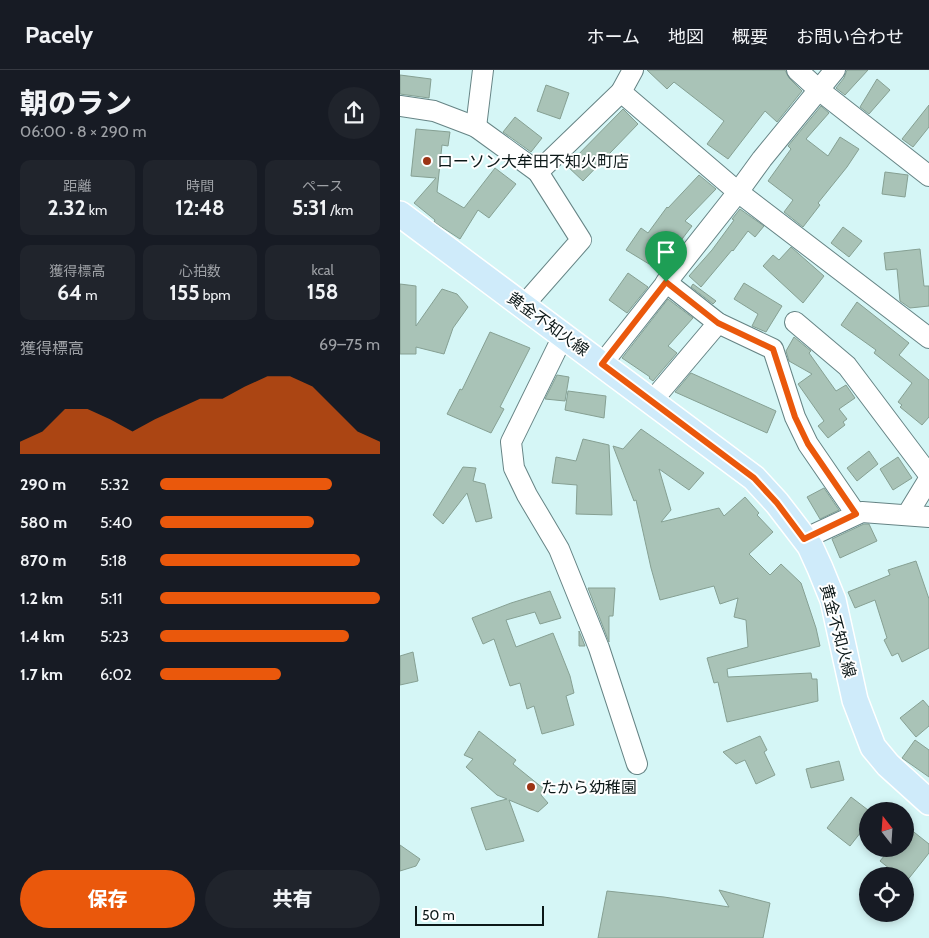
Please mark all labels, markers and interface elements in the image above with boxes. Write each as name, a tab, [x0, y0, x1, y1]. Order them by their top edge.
text: Pacely	[25, 20, 93, 49]
text: ホーム	[587, 26, 640, 48]
text: 地図	[668, 26, 704, 48]
text: 概要	[732, 26, 768, 48]
text: お問い合わせ	[796, 26, 904, 48]
text: 朝のラン	[20, 86, 132, 120]
button: share	[328, 87, 380, 139]
text: 06:00 · 8 × 290 m	[20, 122, 147, 141]
place label: ローソン大牟田不知火町店	[437, 152, 629, 171]
marker: ローソン大牟田不知火町店	[421, 155, 433, 167]
text: 距離	[63, 177, 91, 195]
text: 時間	[186, 177, 214, 195]
text: ペース	[302, 177, 343, 195]
text: 2.32	[47, 195, 86, 220]
text: 12:48	[175, 195, 225, 220]
text: 5:31	[292, 195, 327, 220]
text: km	[86, 201, 107, 219]
text: /km	[327, 201, 353, 219]
pin	[645, 231, 687, 282]
icon: arrive	[652, 238, 680, 266]
text: kcal	[311, 261, 334, 279]
text: 獲得標高	[49, 262, 105, 280]
text: 心拍数	[179, 262, 221, 280]
text: 158	[307, 279, 339, 304]
text: 64	[57, 280, 82, 305]
text: 155	[169, 280, 200, 305]
text: m	[82, 286, 97, 304]
text: bpm	[200, 286, 231, 304]
street label: 黄金不知火線	[504, 288, 592, 360]
text: 69–75 m	[319, 335, 380, 354]
text: 獲得標高	[20, 339, 84, 358]
text: 290 m	[20, 475, 66, 494]
text: 5:32	[100, 475, 129, 494]
text: 580 m	[20, 513, 67, 532]
text: 5:40	[100, 513, 132, 532]
text: 870 m	[20, 551, 66, 570]
text: 5:18	[100, 551, 127, 570]
street label: 黄金不知火線	[816, 582, 860, 680]
text: 1.2 km	[20, 589, 63, 608]
text: 5:11	[100, 589, 122, 608]
text: 1.4 km	[20, 627, 65, 646]
text: 5:23	[100, 627, 129, 646]
text: 1.7 km	[20, 665, 63, 684]
text: 6:02	[100, 665, 132, 684]
place label: たから幼稚園	[541, 778, 637, 797]
marker: たから幼稚園	[525, 781, 537, 793]
north arrow	[859, 802, 914, 858]
map controls	[859, 802, 914, 922]
button: locate	[859, 867, 914, 922]
button: 保存	[20, 870, 195, 928]
button: 共有	[205, 870, 380, 928]
scale bar	[415, 903, 544, 926]
text: 50 m	[422, 906, 455, 924]

